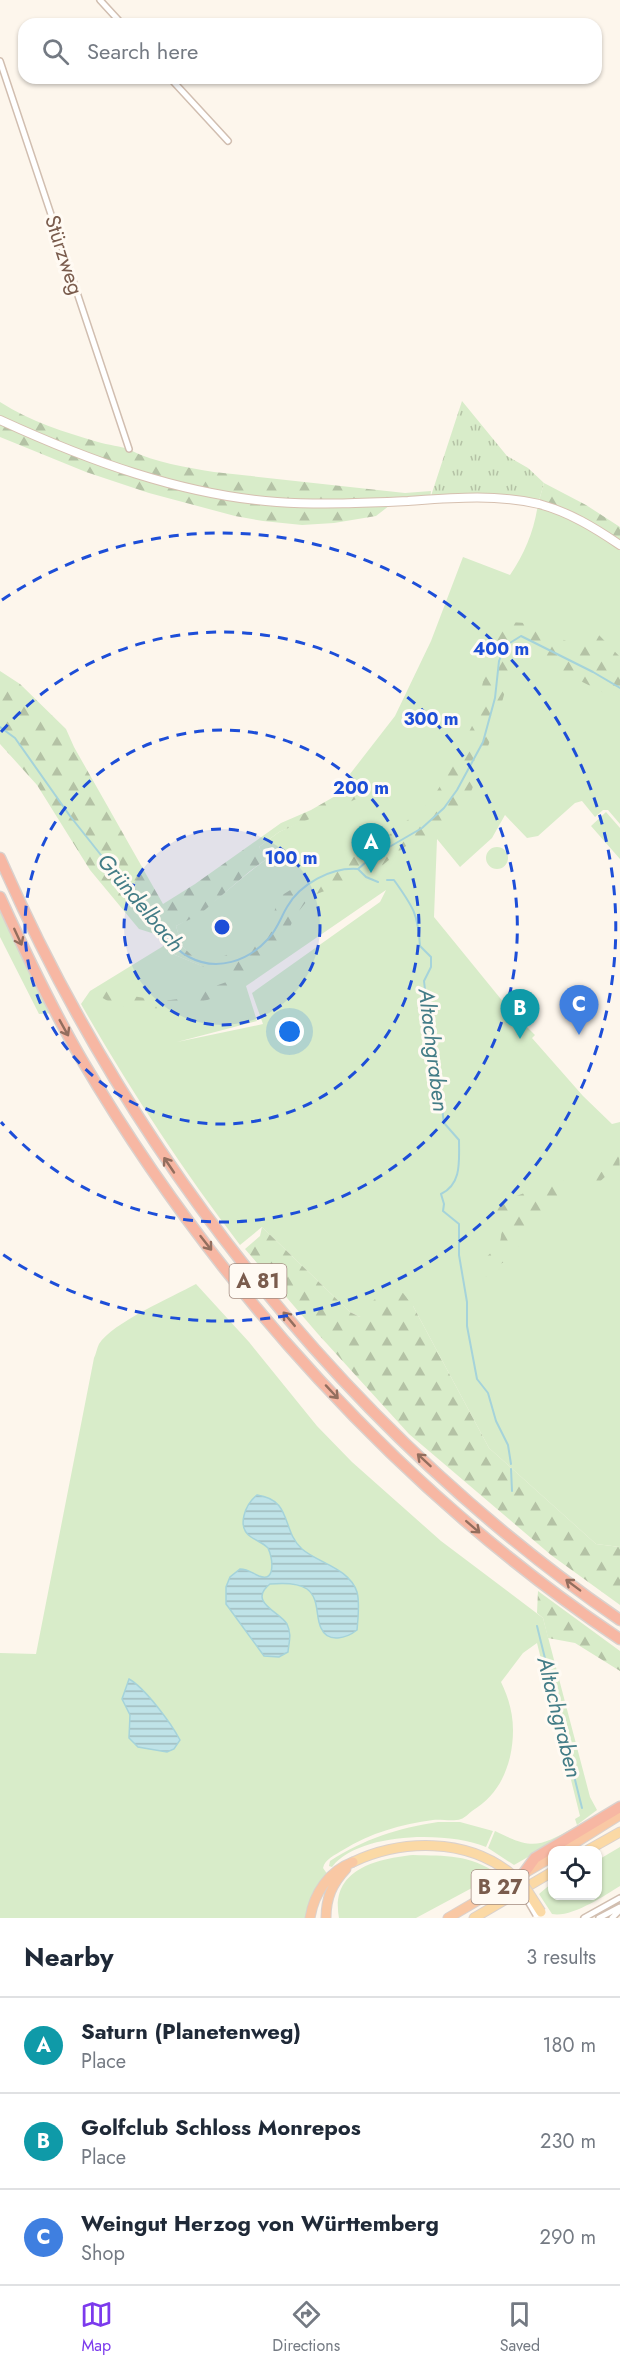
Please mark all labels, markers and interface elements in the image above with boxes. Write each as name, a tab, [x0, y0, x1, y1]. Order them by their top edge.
search box	[18, 18, 602, 84]
icon: search	[39, 35, 72, 68]
text: Search here	[87, 35, 198, 67]
street label: Stürzweg	[37, 211, 91, 299]
text: 400 m	[473, 636, 529, 662]
text: 300 m	[403, 706, 459, 732]
text: 200 m	[333, 775, 389, 801]
pin: A	[352, 824, 391, 873]
text: 100 m	[264, 845, 318, 871]
water label: Gründelbach	[90, 846, 192, 958]
centre of rings	[212, 917, 232, 937]
one-way arrow	[13, 927, 25, 945]
water label: Altachgraben	[410, 986, 457, 1113]
pin: C	[560, 986, 598, 1035]
pin: B	[500, 990, 540, 1039]
your location	[275, 1017, 304, 1046]
one-way arrow	[58, 1019, 70, 1036]
one-way arrow	[163, 1156, 176, 1173]
one-way arrow	[200, 1235, 213, 1251]
road number: A 81	[230, 1264, 286, 1298]
one-way arrow	[282, 1312, 296, 1327]
one-way arrow	[325, 1384, 339, 1399]
one-way arrow	[416, 1452, 431, 1467]
one-way arrow	[465, 1520, 481, 1533]
one-way arrow	[565, 1579, 581, 1592]
water label: Altachgraben	[529, 1652, 590, 1781]
map controls	[548, 1846, 602, 1900]
button: locate	[548, 1846, 602, 1900]
road number: B 27	[472, 1870, 528, 1904]
text: Nearby	[24, 1938, 113, 1976]
text: 3 results	[526, 1943, 596, 1972]
text: Saturn (Planetenweg)	[81, 2015, 301, 2047]
text: A	[36, 2031, 51, 2060]
text: 180 m	[542, 2031, 596, 2060]
text: Place	[81, 2047, 126, 2076]
text: Golfclub Schloss Monrepos	[81, 2111, 361, 2143]
text: B	[37, 2127, 50, 2156]
text: 230 m	[540, 2127, 596, 2156]
text: Place	[81, 2143, 126, 2172]
text: Weingut Herzog von Württemberg	[81, 2207, 439, 2239]
text: C	[36, 2223, 51, 2252]
text: 290 m	[540, 2223, 596, 2252]
text: Shop	[81, 2239, 125, 2268]
tab: Map	[80, 2298, 113, 2357]
tab: Directions	[272, 2298, 340, 2357]
tab: Saved	[500, 2298, 540, 2357]

